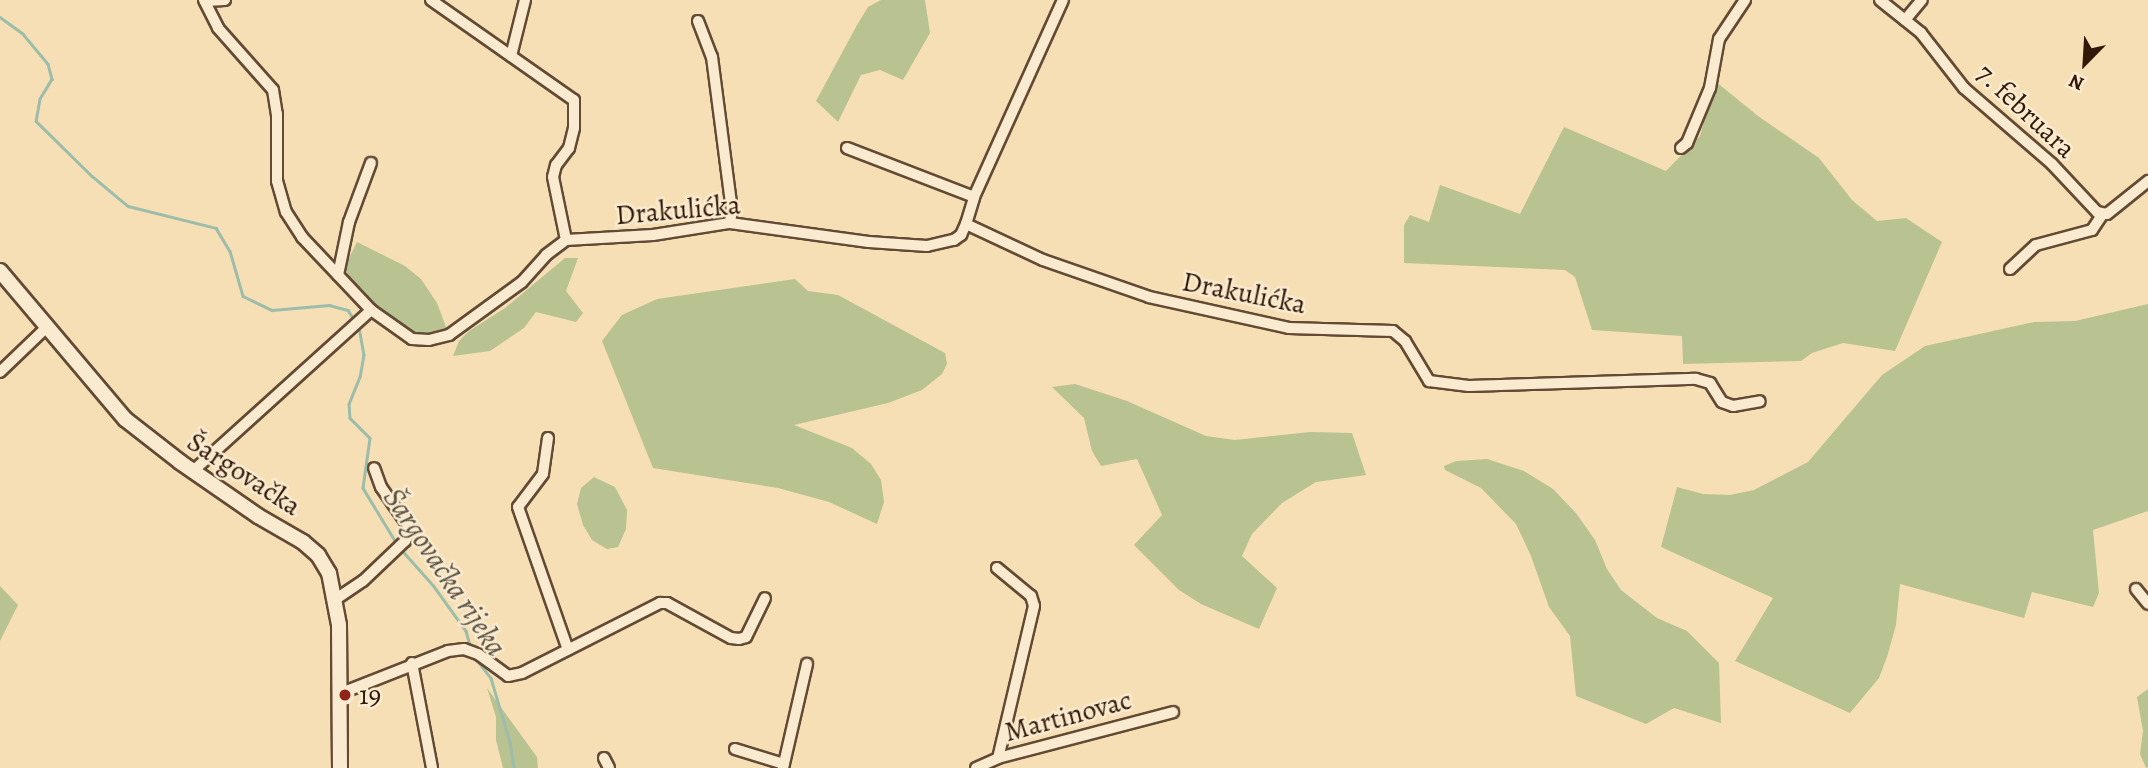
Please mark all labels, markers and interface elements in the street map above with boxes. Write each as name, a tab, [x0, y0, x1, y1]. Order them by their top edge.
north arrow	[2050, 28, 2120, 98]
street label: 7. februara	[1969, 57, 2083, 165]
text: N	[2065, 67, 2088, 97]
street label: Drakulićka	[614, 188, 742, 232]
street label: Drakulićka	[1179, 265, 1309, 321]
street label: Šargovačka	[181, 425, 307, 523]
water label: Šargovačka rijeka	[376, 481, 514, 663]
place label: 19	[359, 678, 381, 712]
street label: Martinovac	[1001, 683, 1135, 749]
marker: 19	[337, 687, 353, 703]

